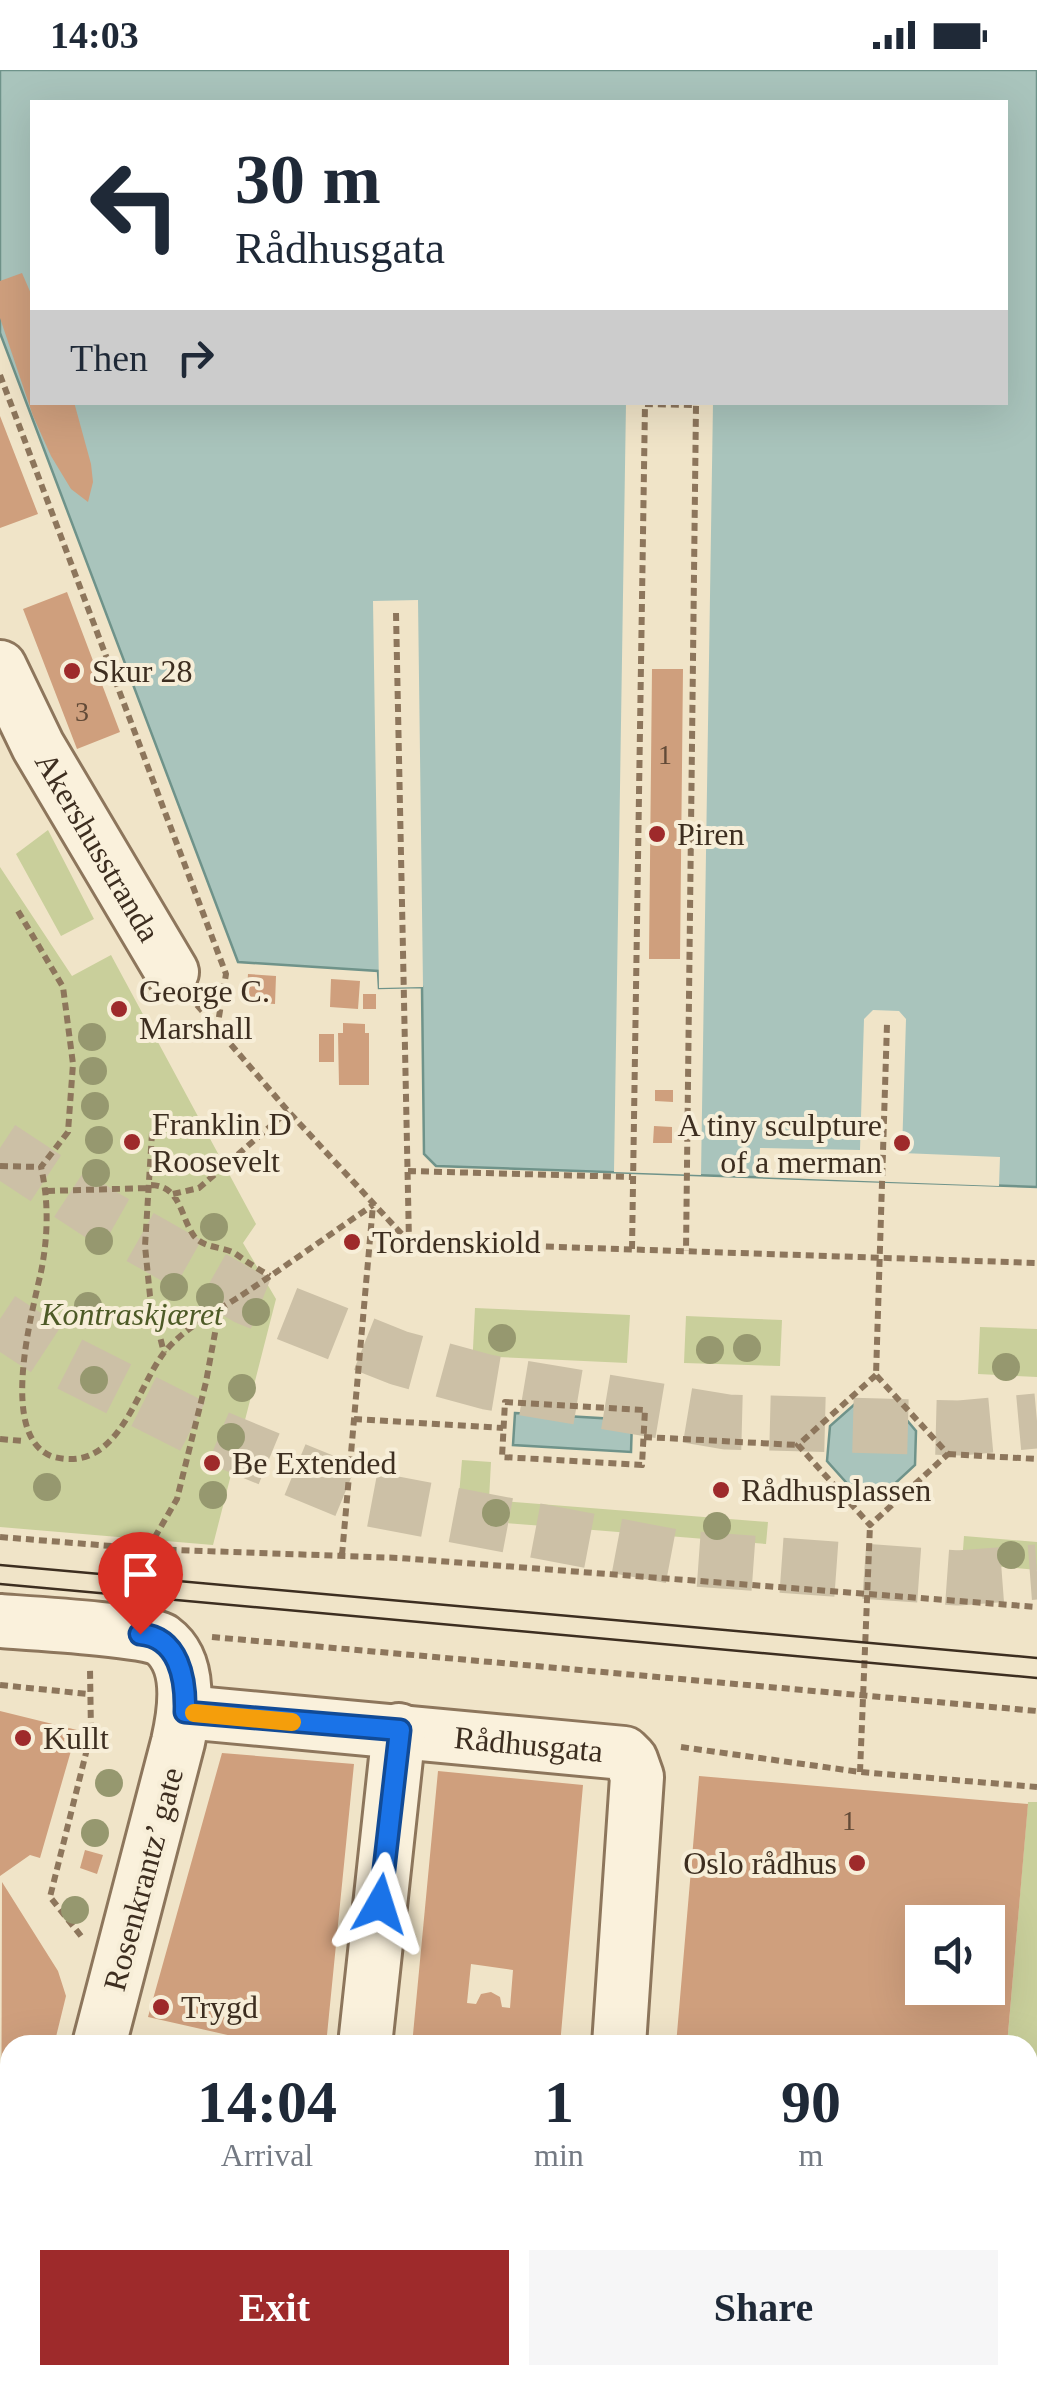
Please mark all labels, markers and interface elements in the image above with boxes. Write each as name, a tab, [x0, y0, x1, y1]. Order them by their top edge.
text: 14:03	[50, 14, 139, 56]
icon: left	[70, 140, 200, 270]
text: 30 m	[235, 141, 381, 218]
text: Rådhusgata	[235, 223, 445, 273]
icon: right	[168, 330, 223, 385]
text: Then	[70, 337, 148, 379]
place label: Skur 28	[92, 653, 192, 689]
marker: Skur 28	[61, 660, 83, 682]
house number: 3	[75, 696, 89, 727]
house number: 1	[658, 739, 672, 770]
street label: Akershusstranda	[28, 746, 168, 948]
place label: Piren	[677, 816, 745, 852]
marker: Piren	[646, 823, 668, 845]
place label: George C. Marshall	[139, 973, 270, 1046]
marker: George C. Marshall	[108, 998, 130, 1020]
place label: Franklin D Roosevelt	[152, 1106, 292, 1179]
place label: A tiny sculpture of a merman	[678, 1107, 882, 1180]
marker: Franklin D Roosevelt	[121, 1131, 143, 1153]
marker: A tiny sculpture of a merman	[891, 1132, 913, 1154]
place label: Tordenskiold	[372, 1224, 540, 1260]
marker: Tordenskiold	[341, 1231, 363, 1253]
park label: Kontraskjæret	[40, 1296, 224, 1332]
place label: Be Extended	[232, 1445, 396, 1481]
marker: Be Extended	[201, 1452, 223, 1474]
place label: Rådhusplassen	[741, 1472, 931, 1508]
marker: Rådhusplassen	[710, 1479, 732, 1501]
pin	[98, 1532, 183, 1635]
icon: arrive	[113, 1547, 168, 1602]
street label: Rådhusgata	[453, 1719, 605, 1769]
place label: Kullt	[43, 1720, 109, 1756]
marker: Kullt	[12, 1727, 34, 1749]
street label: Rosenkrantz’ gate	[96, 1763, 190, 1995]
house number: 1	[842, 1805, 856, 1836]
place label: Oslo rådhus	[683, 1845, 837, 1881]
position arrow	[328, 1852, 432, 1956]
marker: Oslo rådhus	[846, 1852, 868, 1874]
map controls	[905, 1905, 1005, 2005]
button: sound	[905, 1905, 1005, 2005]
place label: Trygd	[181, 1989, 258, 2025]
marker: Trygd	[150, 1996, 172, 2018]
text: 14:04	[197, 2069, 337, 2135]
text: 1	[544, 2069, 574, 2135]
text: 90	[781, 2069, 841, 2135]
text: Arrival	[221, 2137, 313, 2173]
text: min	[534, 2137, 584, 2173]
text: m	[798, 2137, 823, 2173]
button: Exit	[40, 2250, 509, 2365]
button: Share	[529, 2250, 998, 2365]

